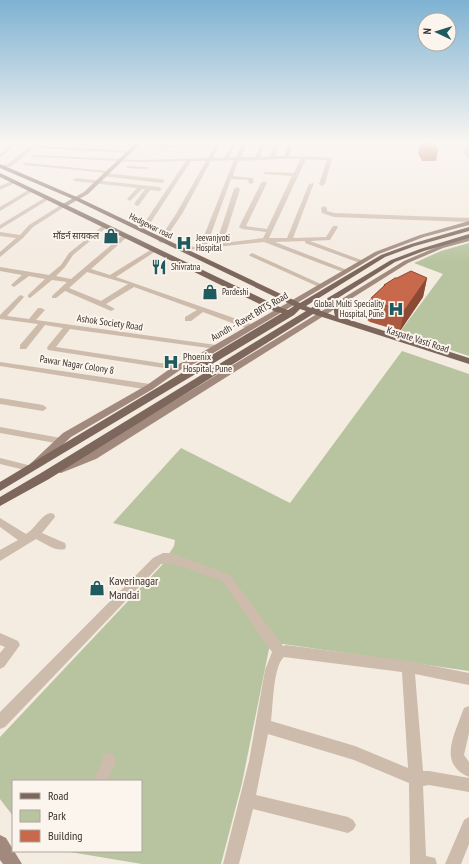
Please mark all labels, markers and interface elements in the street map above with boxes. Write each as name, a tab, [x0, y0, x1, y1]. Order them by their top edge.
north arrow	[417, 12, 457, 52]
text: N	[420, 28, 434, 35]
street label: Hedgewar road	[128, 210, 175, 241]
shop icon: मॉडर्न सायकल	[102, 227, 120, 245]
place label: मॉडर्न सायकल	[53, 230, 100, 241]
place label: Jeevanjyoti Hospital	[195, 232, 230, 253]
hospital icon: Jeevanjyoti Hospital	[175, 234, 193, 252]
restaurant icon: Shivratna	[150, 258, 168, 276]
place label: Shivratna	[171, 261, 201, 272]
shop icon: Pardeshi	[201, 283, 219, 301]
place label: Pardeshi	[222, 286, 248, 297]
street label: Aundh - Ravet BRTS Road	[208, 289, 290, 344]
place label: Global Multi Speciality Hospital, Pune	[314, 298, 385, 319]
hospital icon: Global Multi Speciality Hospital, Pune	[387, 300, 405, 318]
street label: Ashok Society Road	[76, 311, 144, 334]
street label: Kaspate Vasti Road	[385, 323, 451, 356]
place label: Phoenix Hospital, Pune	[183, 350, 232, 375]
street label: Pawar Nagar Colony 8	[39, 352, 115, 377]
hospital icon: Phoenix Hospital, Pune	[162, 353, 180, 371]
place label: Kaverinagar Mandai	[109, 573, 159, 602]
shop icon: Kaverinagar Mandai	[88, 579, 106, 597]
legend	[12, 780, 142, 852]
text: Road	[48, 788, 68, 803]
text: Park	[48, 808, 66, 823]
text: Building	[48, 828, 83, 843]

